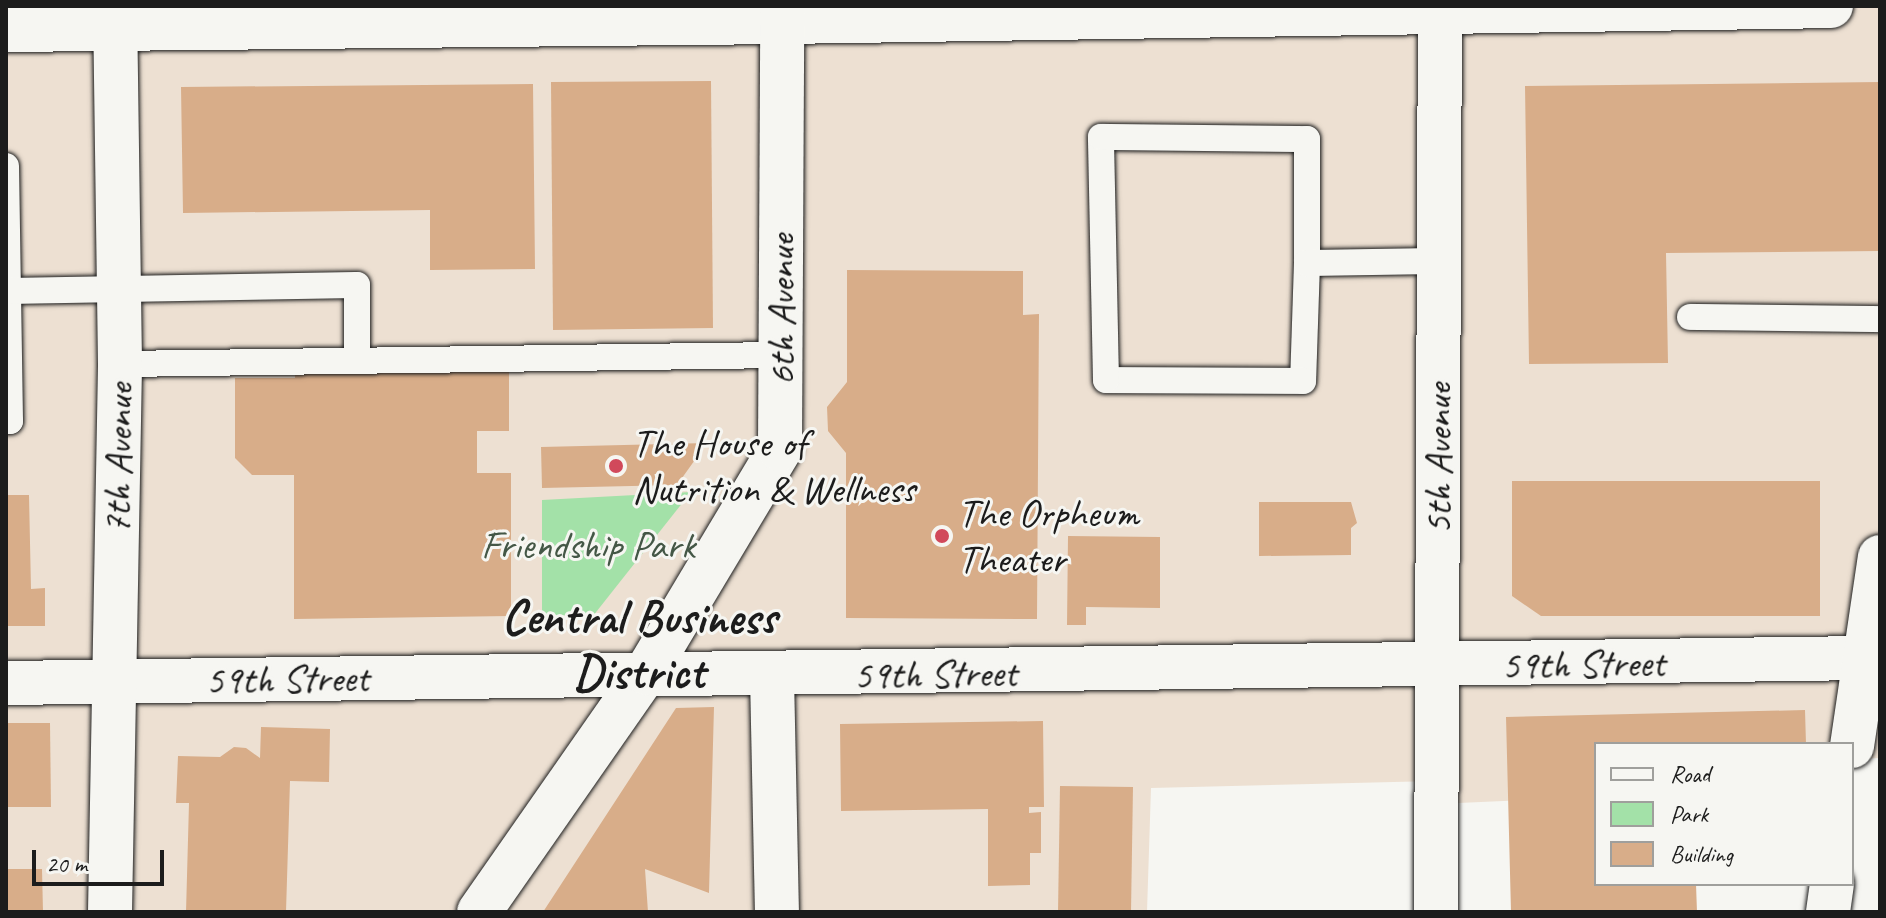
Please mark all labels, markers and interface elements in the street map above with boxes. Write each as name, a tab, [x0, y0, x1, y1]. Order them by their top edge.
street label: 6th Avenue	[757, 235, 805, 385]
street label: 7th Avenue	[93, 383, 143, 535]
street label: 5th Avenue	[1414, 384, 1462, 534]
place label: The House of Nutrition & Wellness	[632, 419, 915, 513]
marker: The House of Nutrition & Wellness	[607, 457, 625, 475]
place label: The Orpheum Theater	[958, 489, 1136, 583]
park label: Friendship Park	[481, 521, 695, 569]
marker: The Orpheum Theater	[933, 527, 951, 545]
district label: Central Business District	[502, 588, 776, 701]
street label: 59th Street	[1500, 639, 1666, 689]
street label: 59th Street	[852, 649, 1018, 699]
street label: 59th Street	[204, 654, 370, 704]
legend	[1594, 742, 1854, 886]
text: Road	[1670, 759, 1710, 789]
text: Park	[1670, 799, 1708, 829]
scale bar	[36, 834, 168, 884]
text: Building	[1670, 839, 1733, 869]
text: 20 m	[46, 849, 87, 879]

